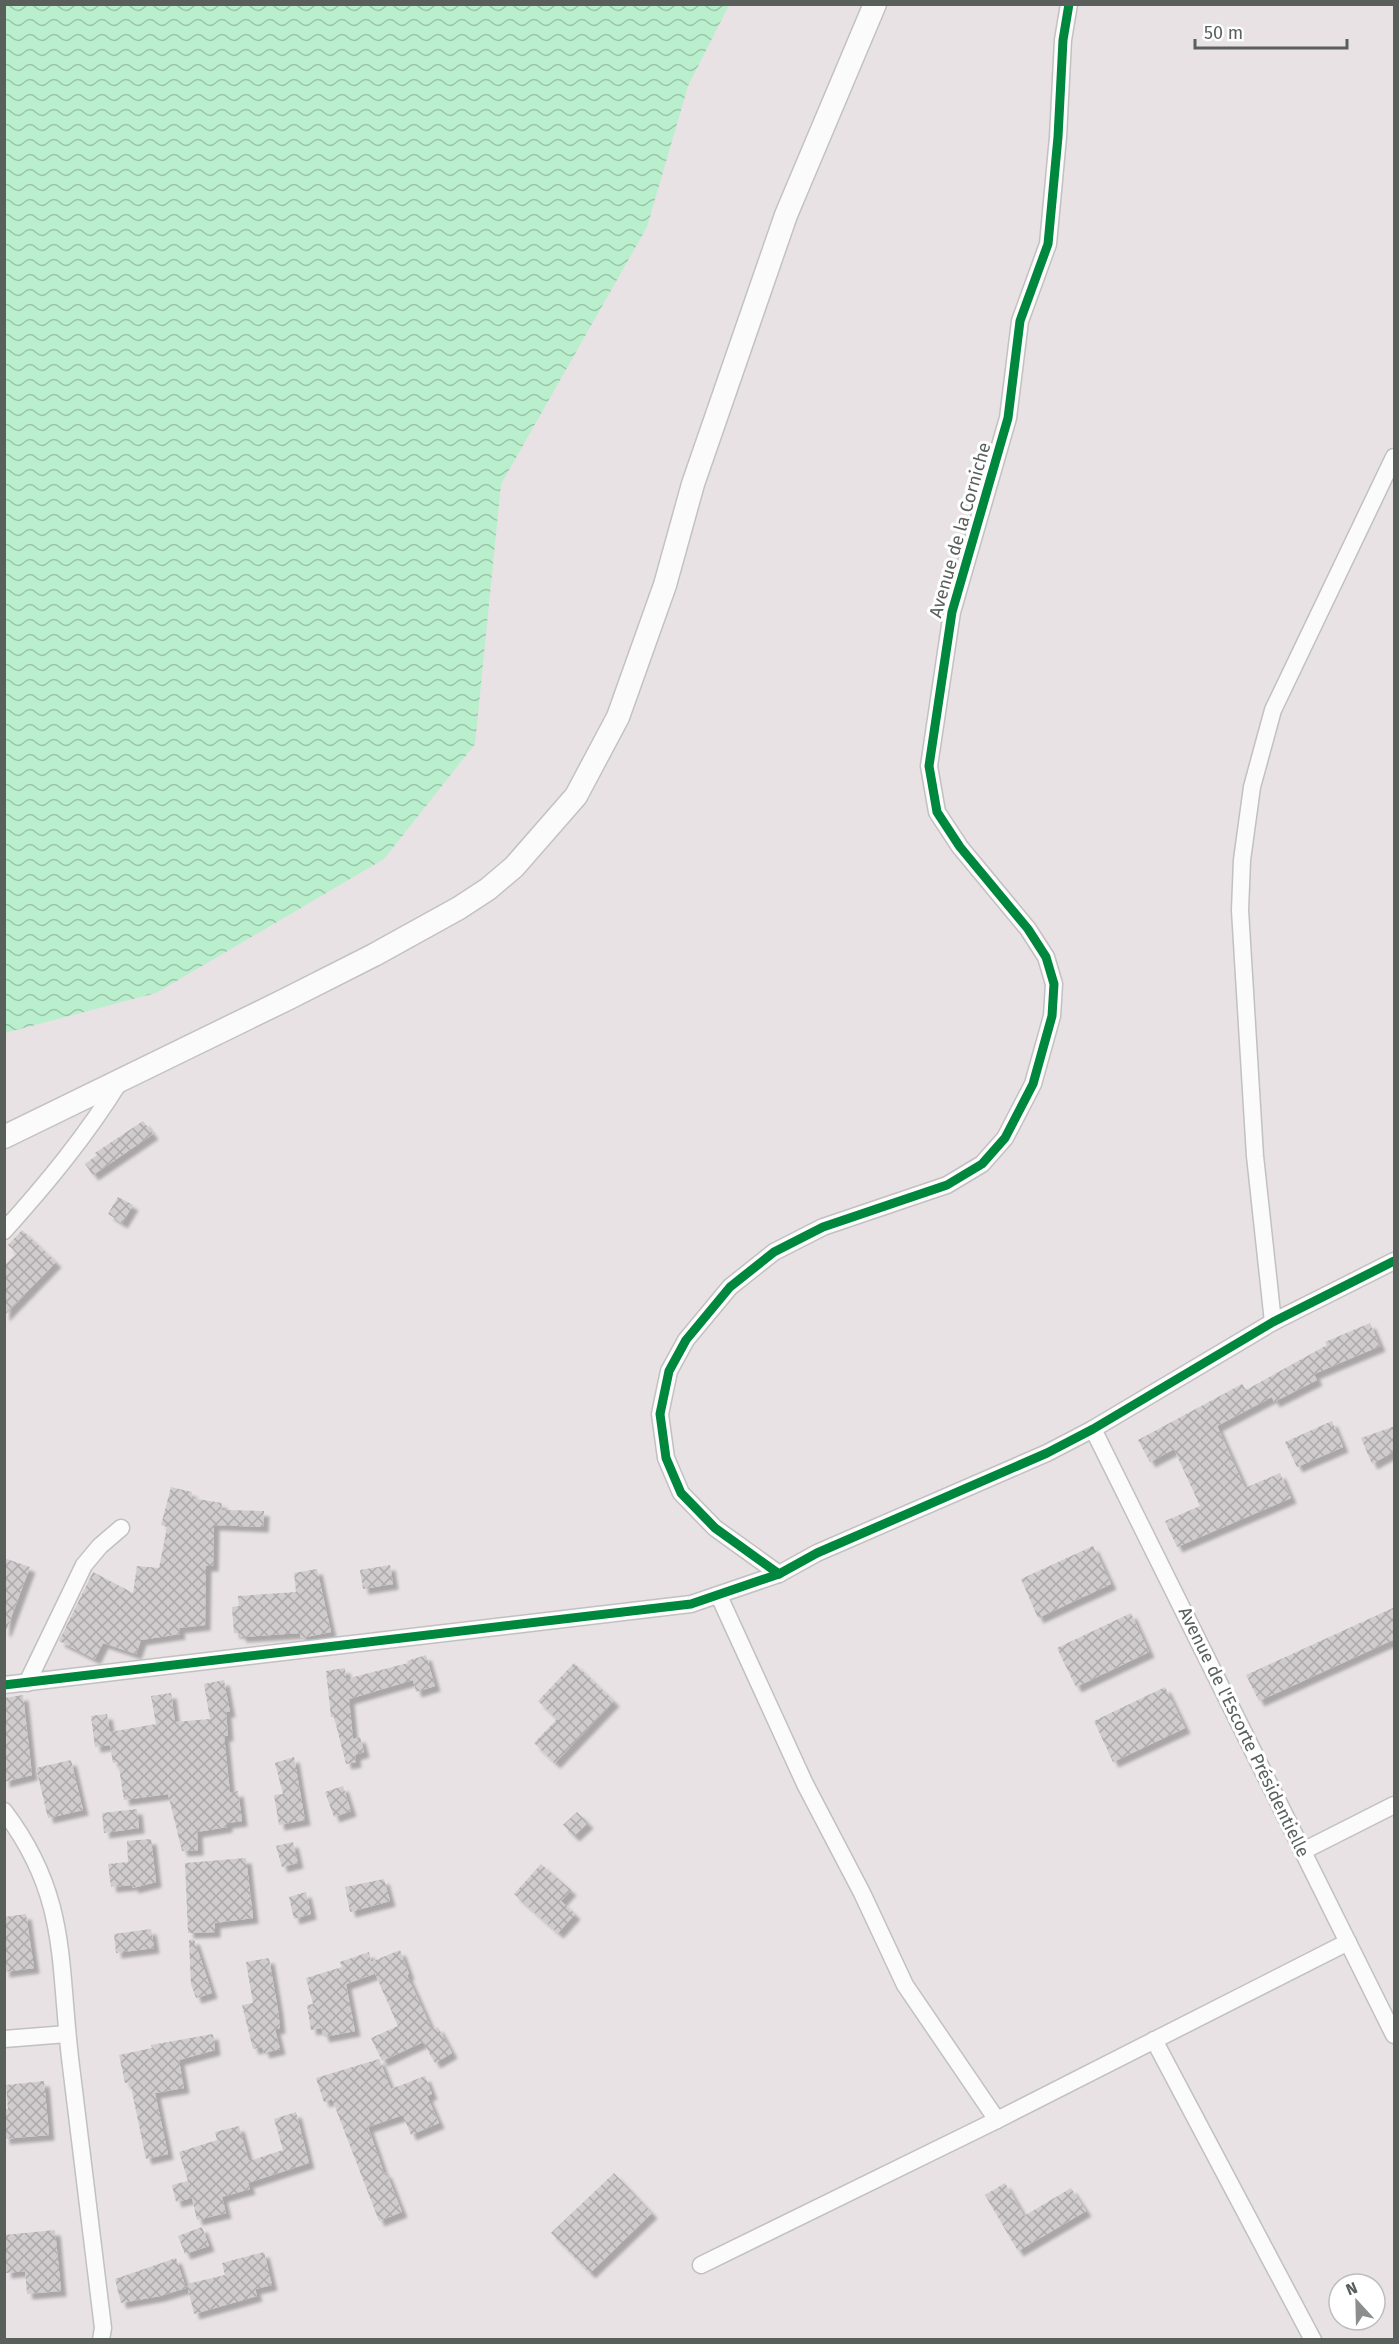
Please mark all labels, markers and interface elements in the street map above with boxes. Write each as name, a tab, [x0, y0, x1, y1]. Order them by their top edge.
scale bar	[1195, 12, 1346, 50]
text: 50 m	[1204, 22, 1243, 44]
street label: Avenue de la Corniche	[924, 440, 996, 620]
street label: Avenue de l'Escorte Présidentielle	[1174, 1603, 1314, 1861]
north arrow	[1327, 2272, 1387, 2332]
text: N	[1343, 2278, 1360, 2299]

